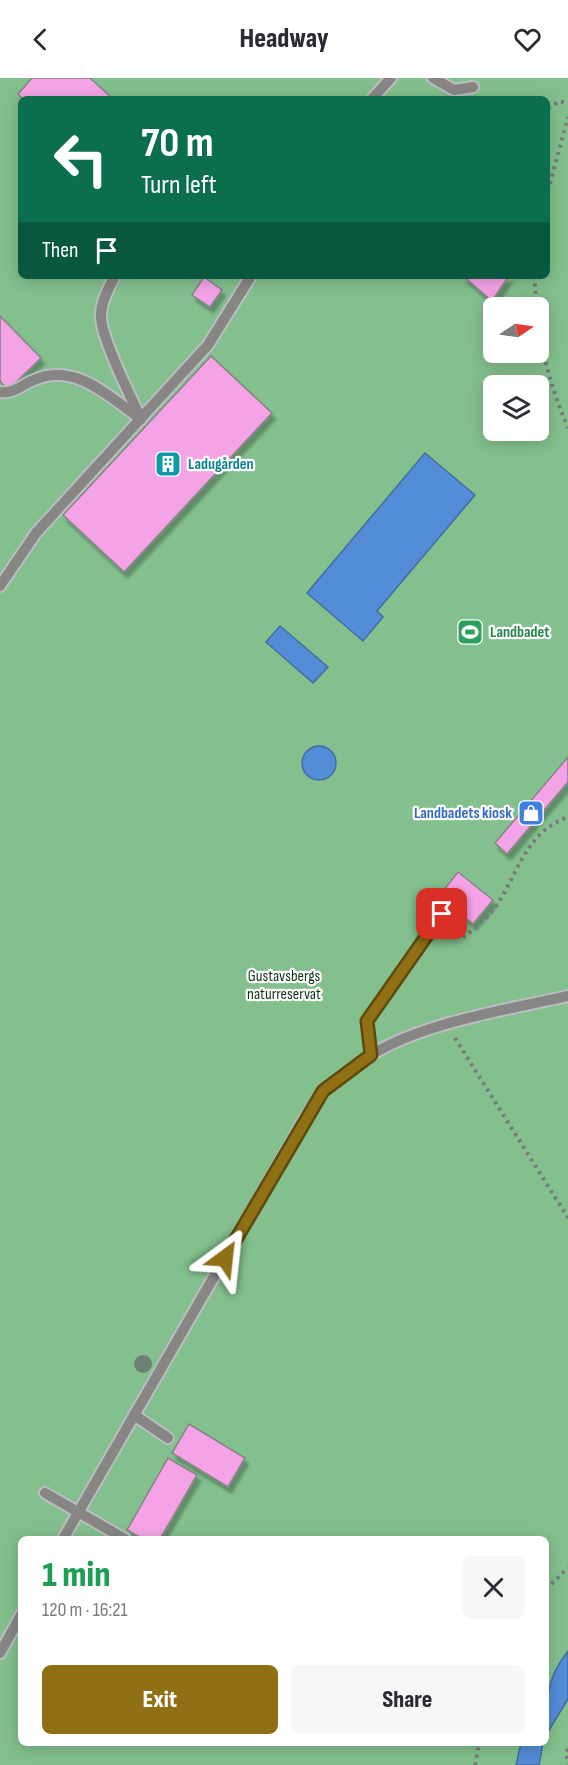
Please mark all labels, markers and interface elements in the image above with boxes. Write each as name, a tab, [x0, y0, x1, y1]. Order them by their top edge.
icon: back	[24, 23, 57, 56]
text: Headway	[239, 23, 329, 55]
icon: heart	[511, 23, 544, 56]
text: 70 m	[141, 118, 214, 169]
icon: left	[42, 120, 120, 198]
text: Turn left	[141, 169, 217, 201]
icon: arrive	[90, 234, 123, 267]
text: Then	[42, 237, 78, 264]
north arrow	[483, 297, 549, 363]
map controls	[483, 297, 549, 441]
button: layers	[483, 375, 549, 441]
building icon: Ladugården	[153, 449, 183, 479]
place label: Ladugården	[188, 455, 254, 474]
sports icon: Landbadet	[455, 617, 485, 647]
place label: Landbadet	[490, 623, 550, 642]
shop icon: Landbadets kiosk	[516, 798, 546, 828]
place label: Landbadets kiosk	[414, 804, 512, 823]
pin	[416, 888, 467, 939]
icon: arrive	[425, 897, 458, 930]
park label: Gustavsbergs naturreservat	[247, 967, 321, 1004]
position arrow	[193, 1226, 257, 1290]
text: 1 min	[42, 1554, 110, 1597]
button: close	[462, 1556, 525, 1619]
text: 120 m · 16:21	[42, 1598, 128, 1622]
button: Exit	[42, 1665, 278, 1734]
button: Share	[290, 1665, 525, 1734]

